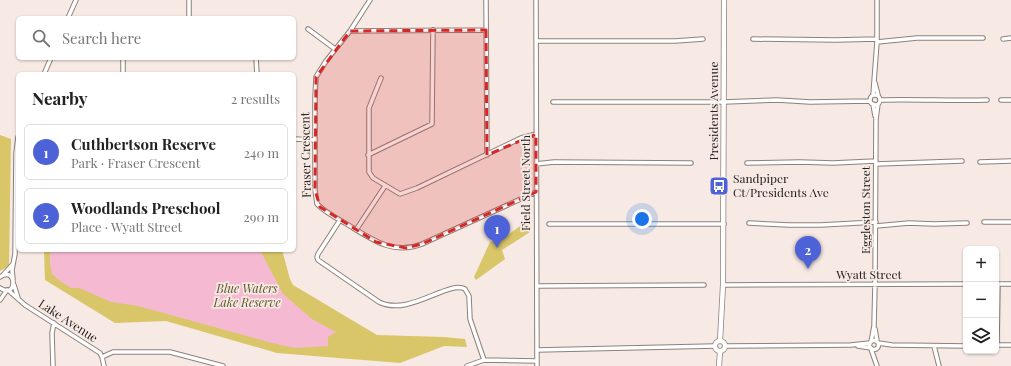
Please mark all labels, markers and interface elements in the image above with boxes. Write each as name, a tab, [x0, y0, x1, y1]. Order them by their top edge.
search box	[16, 16, 296, 60]
icon: search	[30, 27, 52, 49]
text: Search here	[62, 28, 141, 48]
street label: Presidents Avenue	[705, 61, 721, 161]
text: Nearby	[32, 87, 87, 109]
text: 2 results	[231, 90, 280, 107]
street label: Fraser Crescent	[296, 111, 314, 198]
text: Cuthbertson Reserve	[71, 134, 216, 154]
street label: Field Street North	[517, 135, 533, 231]
text: 1	[44, 144, 48, 161]
text: 240 m	[244, 144, 279, 161]
text: Park · Fraser Crescent	[71, 154, 200, 171]
street label: Eggleston Street	[857, 165, 873, 254]
place label: Sandpiper Ct/Presidents Ave	[733, 170, 829, 200]
bus stop icon: Sandpiper Ct/Presidents Ave	[708, 175, 730, 197]
text: Woodlands Preschool	[71, 198, 220, 218]
text: 2	[43, 208, 49, 225]
text: 290 m	[244, 208, 279, 225]
your location	[632, 209, 652, 229]
pin: 1	[484, 215, 510, 248]
text: Place · Wyatt Street	[71, 218, 182, 235]
pin: 2	[795, 236, 821, 269]
map controls	[963, 246, 999, 354]
button: +	[963, 246, 999, 282]
street label: Wyatt Street	[835, 266, 903, 282]
park label: Blue Waters Lake Reserve	[212, 280, 281, 310]
button: −	[963, 282, 999, 318]
street label: Lake Avenue	[36, 295, 101, 345]
button: layers	[963, 318, 999, 354]

